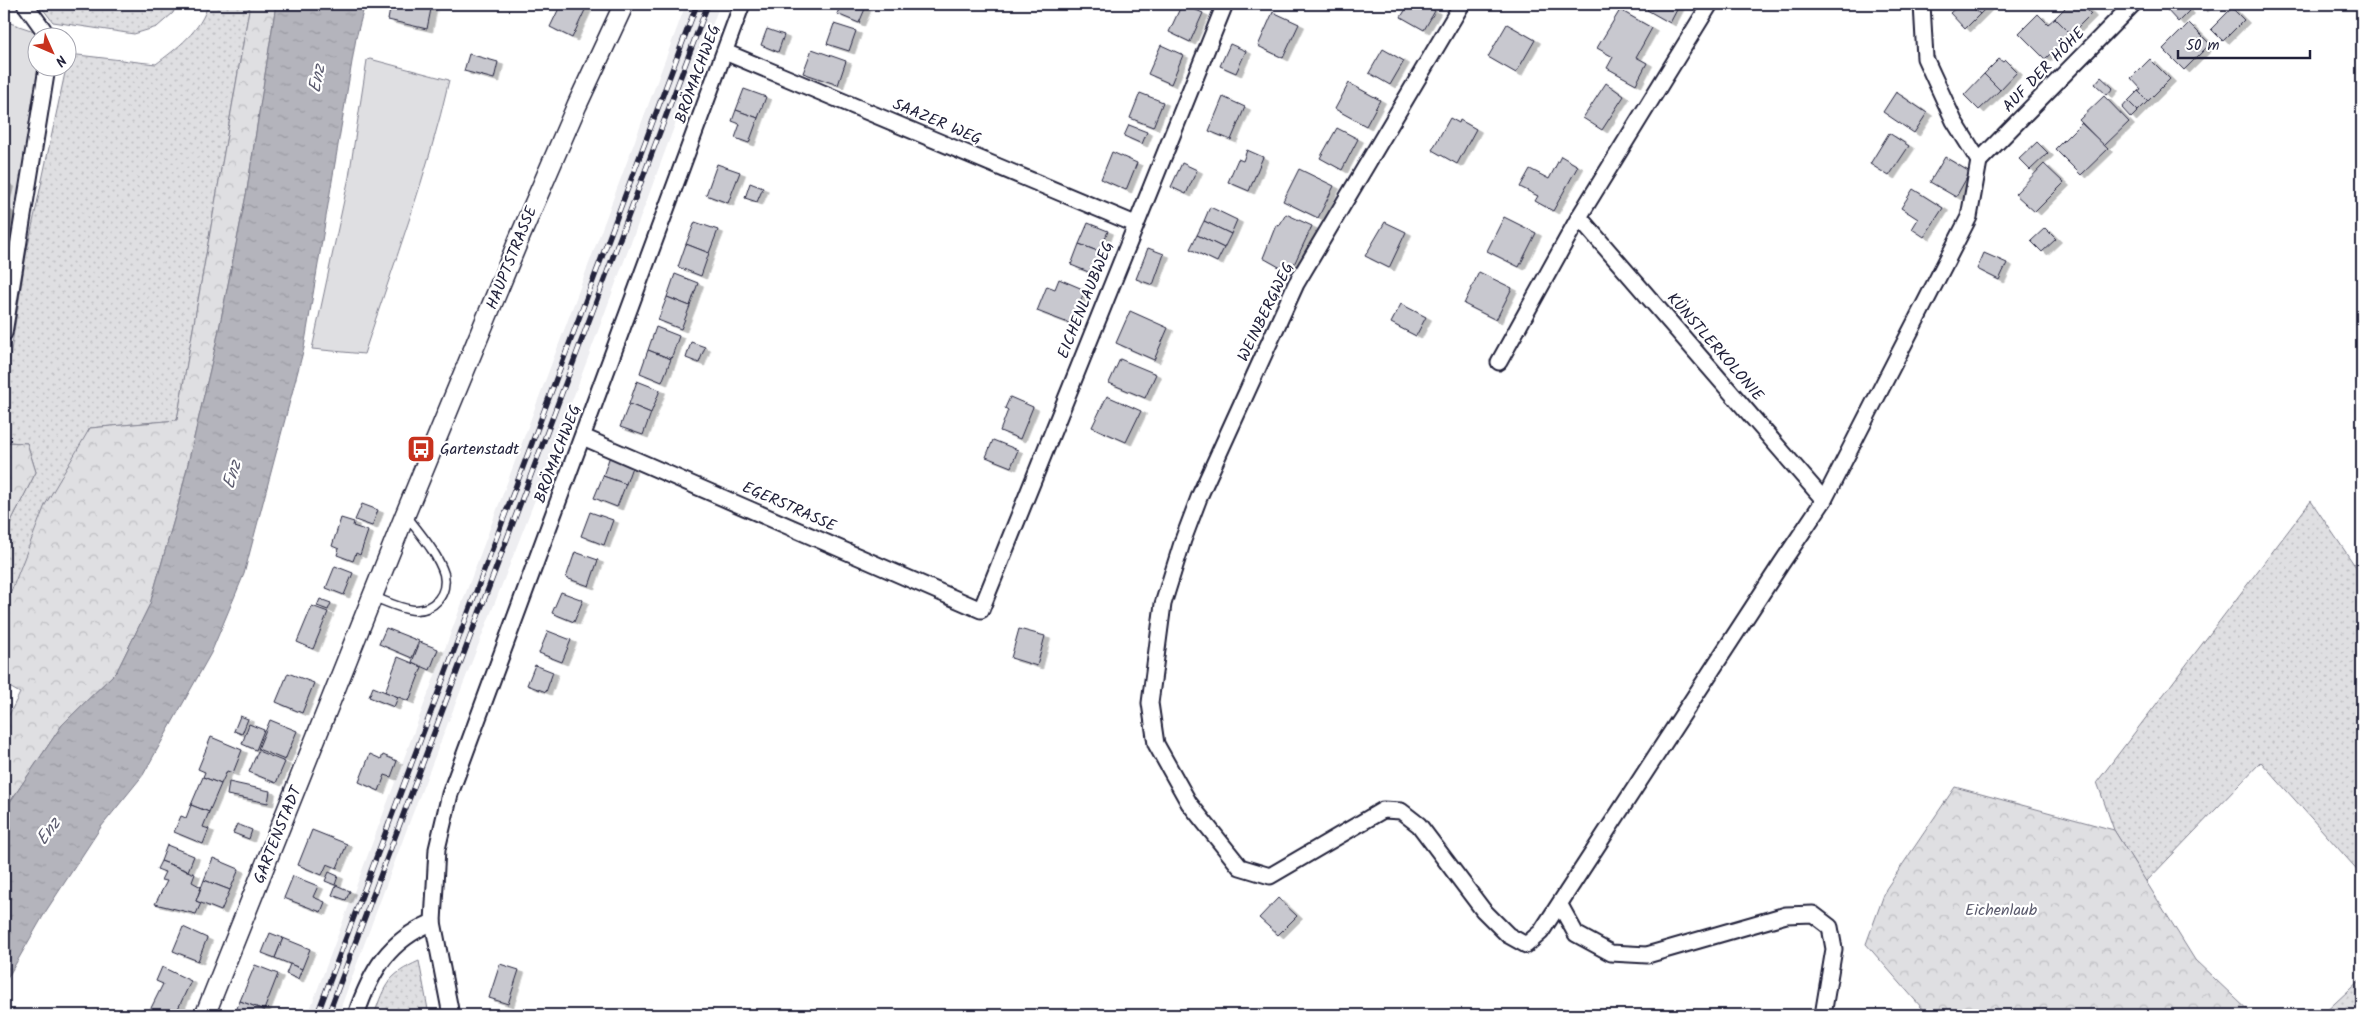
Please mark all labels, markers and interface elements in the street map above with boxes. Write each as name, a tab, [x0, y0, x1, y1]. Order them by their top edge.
street label: BRÖMACHWEG	[669, 21, 727, 127]
street label: AUF DER HÖHE	[1997, 21, 2092, 118]
north arrow	[28, 28, 78, 78]
scale bar	[2178, 28, 2311, 60]
text: 50 m	[2186, 34, 2220, 58]
text: N	[49, 50, 71, 72]
water label: Enz	[301, 60, 335, 96]
street label: SAAZER WEG	[889, 92, 985, 152]
street label: HAUPTSTRASSE	[480, 202, 544, 314]
street label: EICHENLAUBWEG	[1051, 238, 1121, 362]
street label: WEINBERGWEG	[1231, 258, 1301, 366]
street label: KÜNSTLERKOLONIE	[1661, 287, 1770, 407]
street label: BRÖMACHWEG	[528, 401, 588, 507]
bus stop icon: Gartenstadt	[406, 434, 436, 464]
place label: Gartenstadt	[440, 437, 520, 462]
water label: Enz	[215, 455, 252, 493]
street label: EGERSTRASSE	[738, 475, 840, 539]
street label: GARTENSTADT	[247, 781, 309, 888]
water label: Enz	[29, 810, 70, 852]
park label: Eichenlaub	[1965, 898, 2038, 923]

